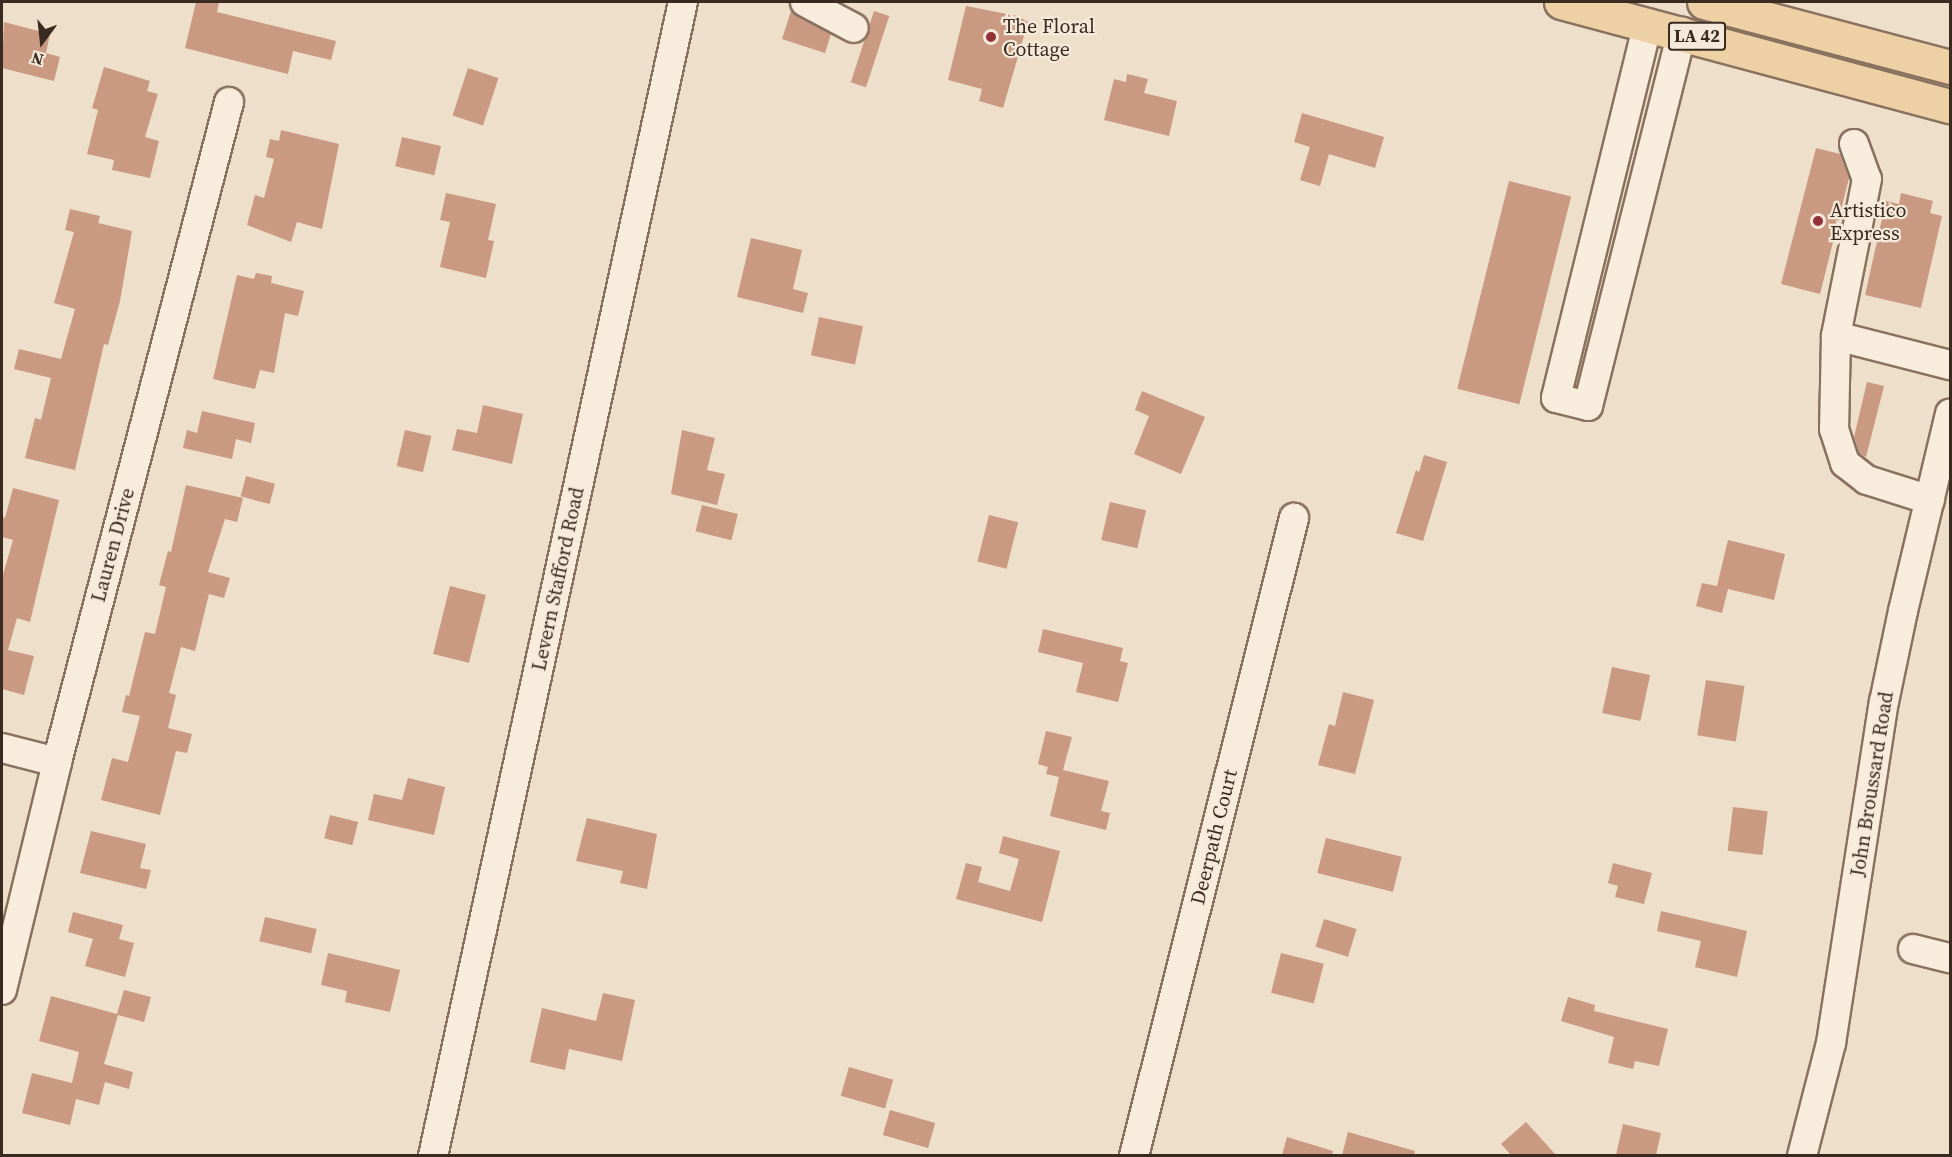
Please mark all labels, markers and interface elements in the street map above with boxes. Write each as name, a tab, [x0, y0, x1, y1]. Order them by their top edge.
north arrow	[12, 12, 72, 72]
place label: The Floral Cottage	[1003, 14, 1095, 61]
road number: LA 42	[1667, 21, 1727, 51]
marker: The Floral Cottage	[984, 30, 998, 44]
text: N	[29, 47, 46, 72]
place label: Artistico Express	[1830, 198, 1906, 245]
marker: Artistico Express	[1811, 214, 1825, 228]
street label: Lauren Drive	[86, 485, 140, 605]
street label: Levern Stafford Road	[527, 485, 589, 673]
street label: John Broussard Road	[1846, 690, 1898, 878]
street label: Deerpath Court	[1186, 767, 1242, 907]

